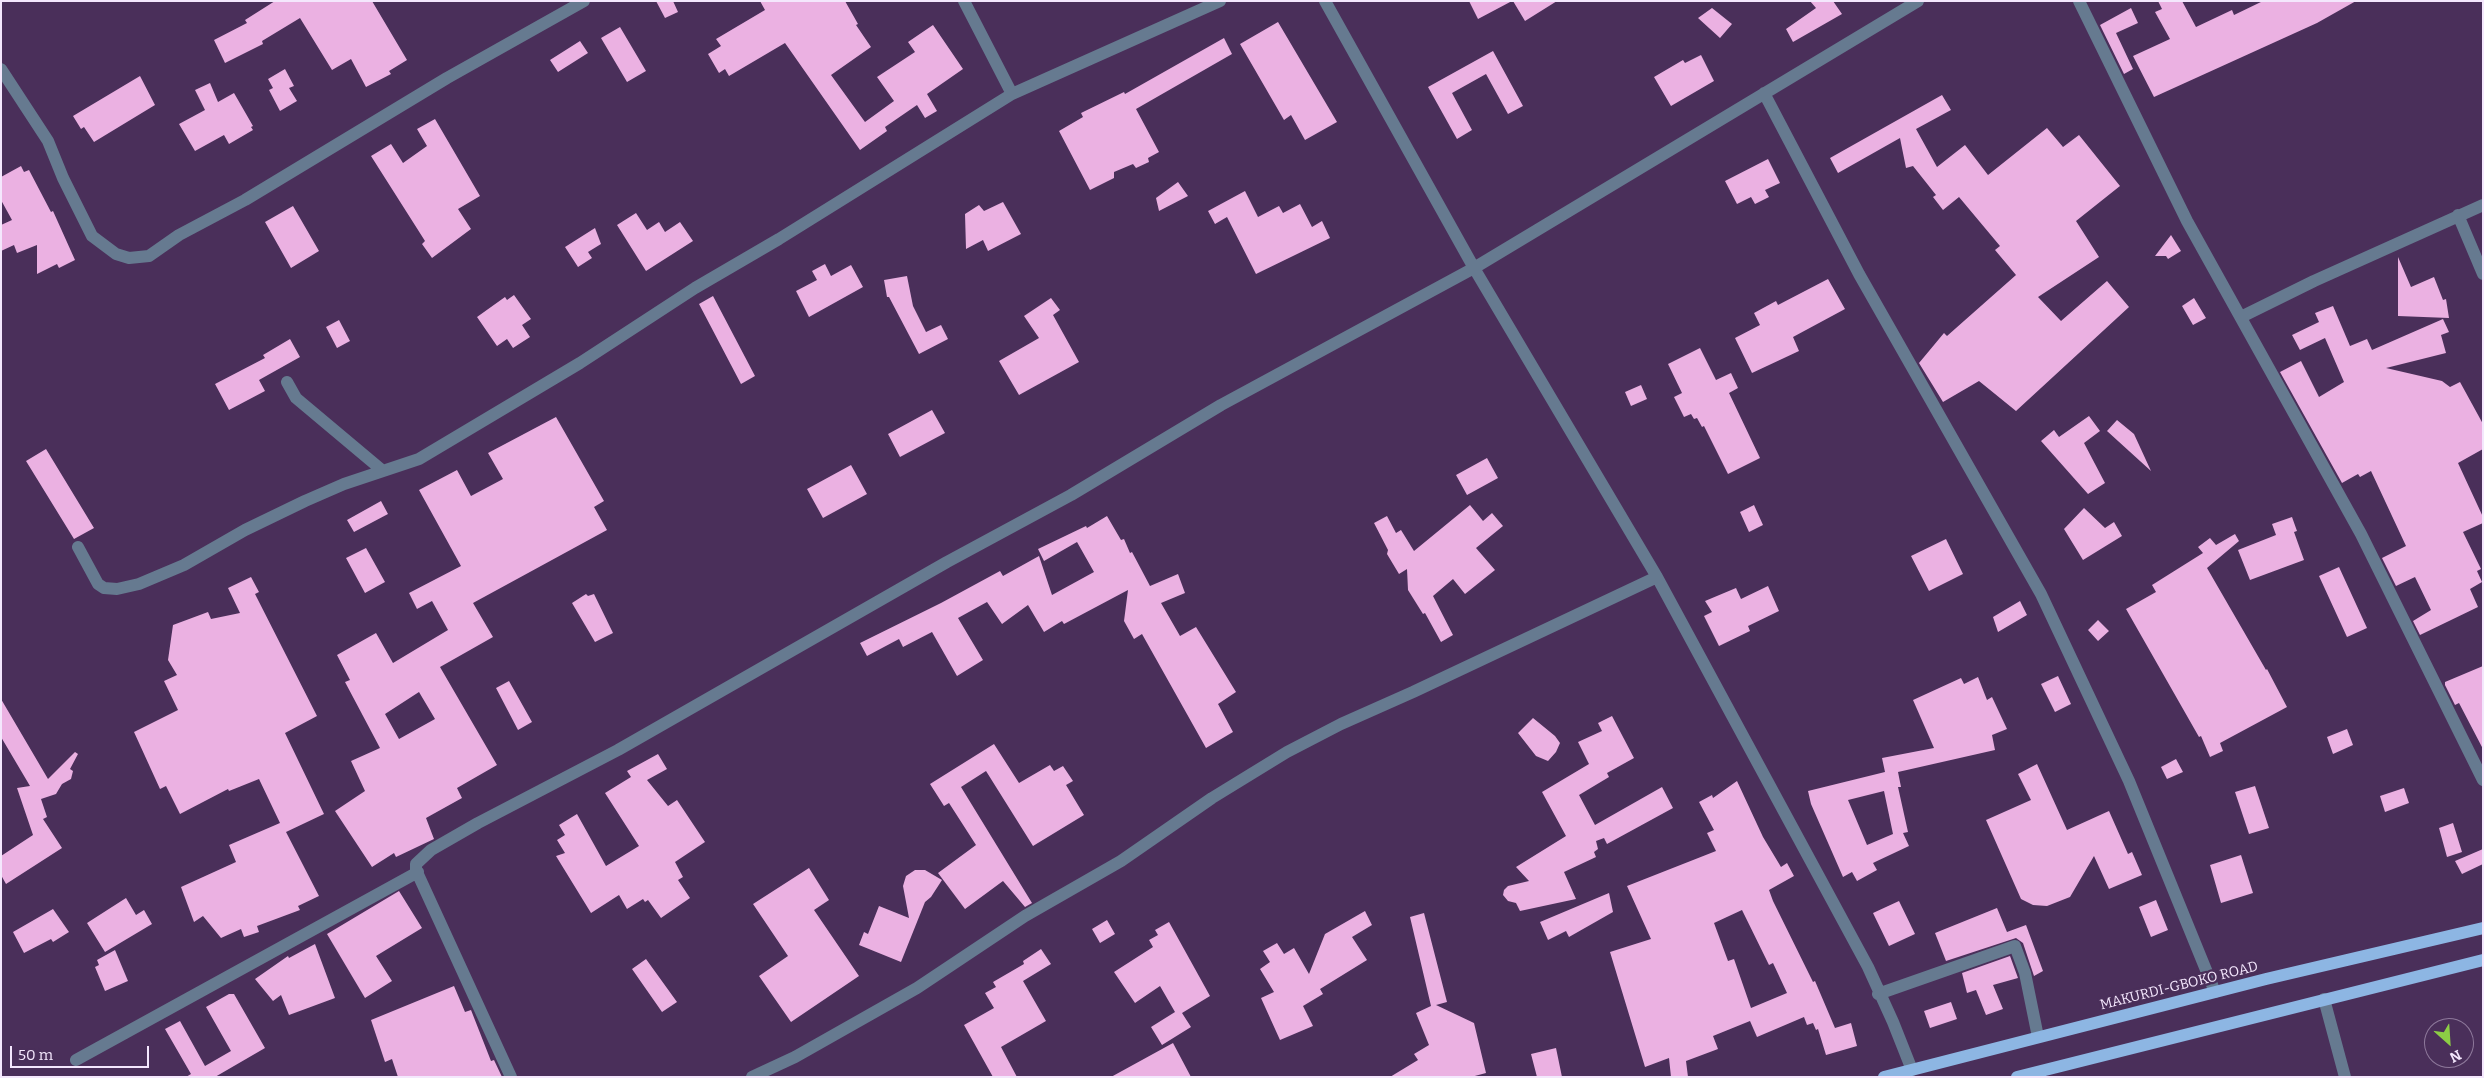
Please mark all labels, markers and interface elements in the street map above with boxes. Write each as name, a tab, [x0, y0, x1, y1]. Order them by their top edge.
street label: MAKURDI-GBOKO ROAD	[2098, 958, 2260, 1014]
north arrow	[2424, 1018, 2474, 1068]
scale bar	[12, 1036, 151, 1068]
text: 50 m	[18, 1046, 53, 1064]
text: N	[2447, 1046, 2464, 1066]

